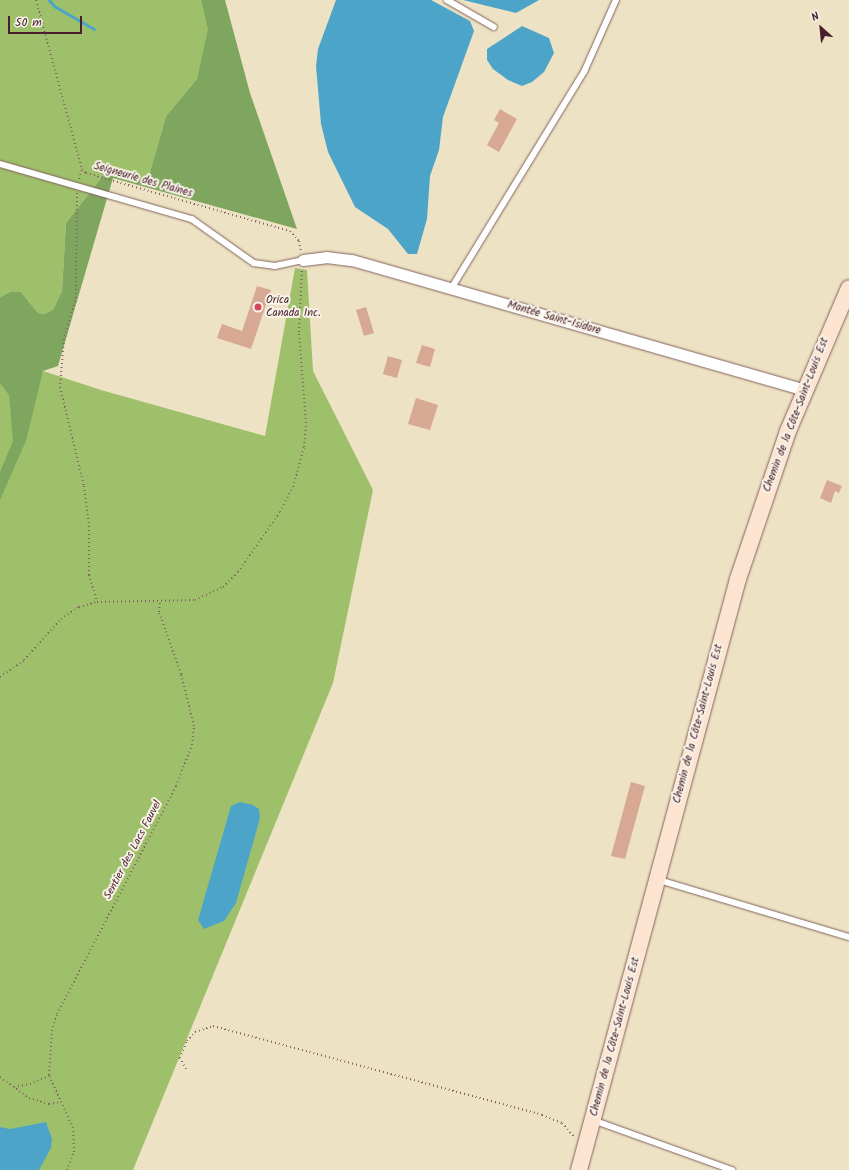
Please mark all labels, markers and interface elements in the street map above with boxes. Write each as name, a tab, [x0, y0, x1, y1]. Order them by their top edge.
scale bar	[10, 8, 84, 34]
north arrow	[801, 8, 841, 48]
text: N	[808, 8, 823, 27]
text: 50 m	[15, 13, 42, 32]
street label: Seigneurie des Plaines	[92, 160, 194, 200]
place label: Orica Canada Inc.	[266, 294, 321, 320]
street label: Montée Saint-Isidore	[506, 298, 602, 338]
marker: Orica Canada Inc.	[253, 302, 263, 312]
street label: Chemin de la Côte-Saint-Louis Est	[760, 336, 832, 494]
street label: Chemin de la Côte-Saint-Louis Est	[670, 643, 726, 805]
street label: Sentier des Lacs Fauvel	[101, 798, 165, 902]
street label: Chemin de la Côte-Saint-Louis Est	[587, 956, 643, 1118]

